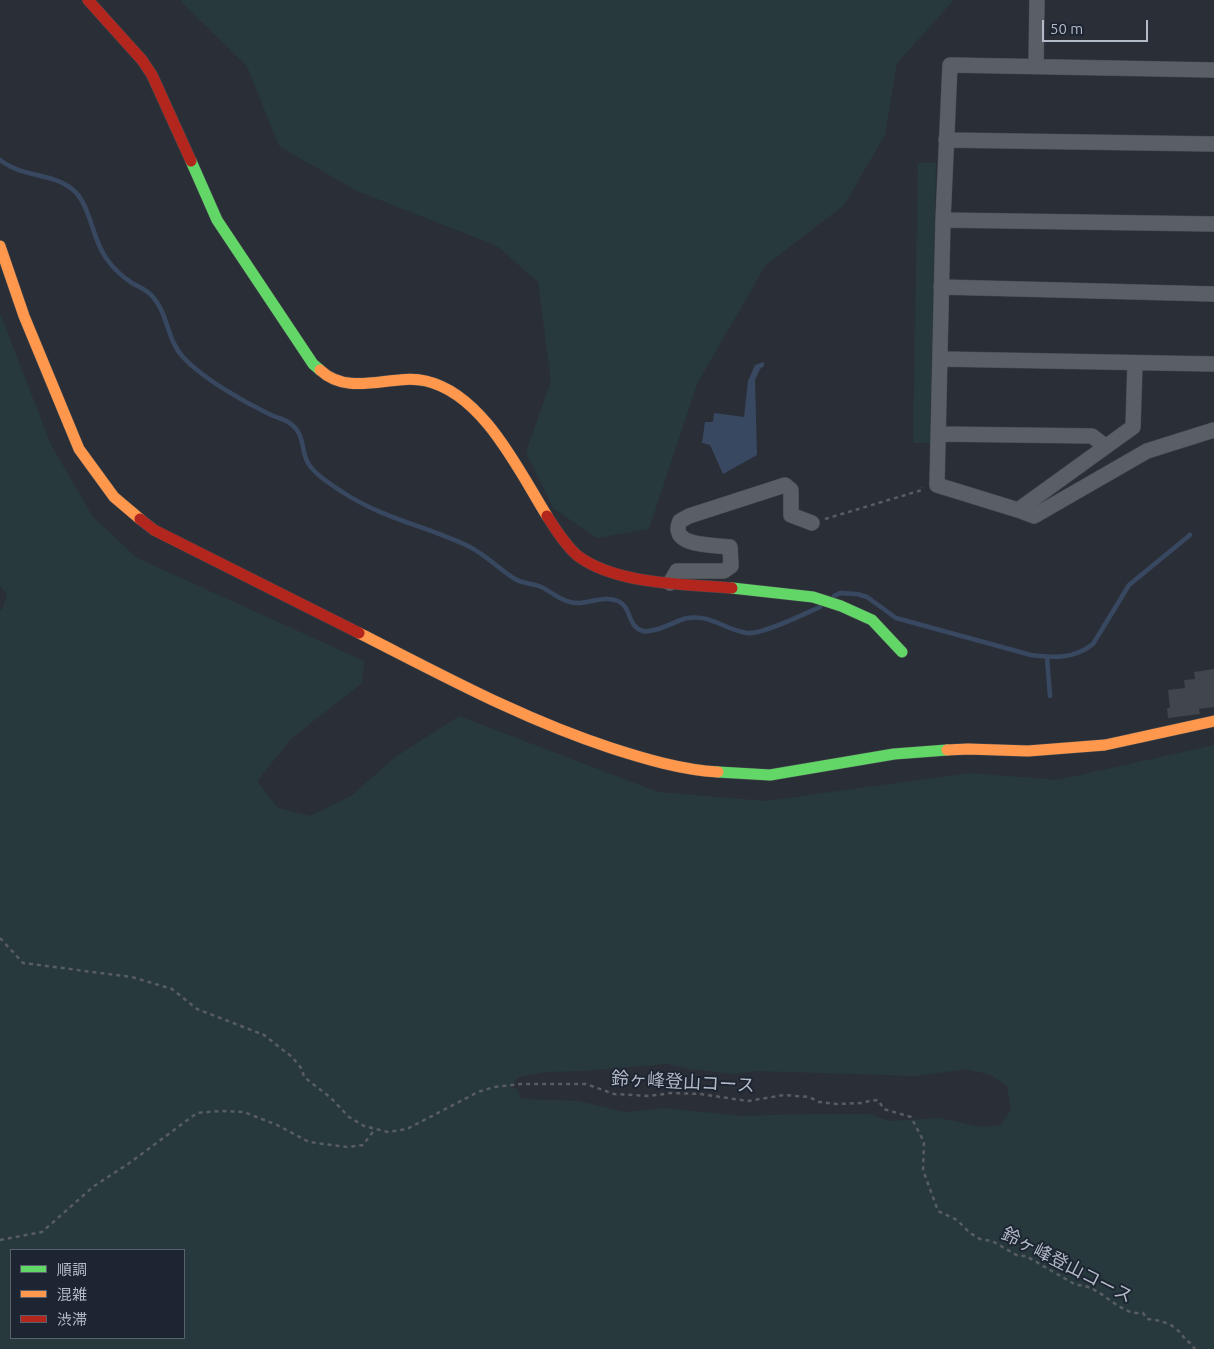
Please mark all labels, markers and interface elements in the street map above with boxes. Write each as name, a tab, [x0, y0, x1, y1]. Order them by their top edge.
scale bar	[1044, 10, 1150, 42]
text: 50 m	[1050, 20, 1083, 37]
street label: 鈴ヶ峰登山コース	[611, 1067, 755, 1097]
street label: 鈴ヶ峰登山コース	[998, 1223, 1136, 1307]
legend	[10, 1249, 185, 1339]
text: 順調	[57, 1261, 87, 1278]
text: 混雑	[57, 1286, 87, 1303]
text: 渋滞	[57, 1311, 87, 1328]

